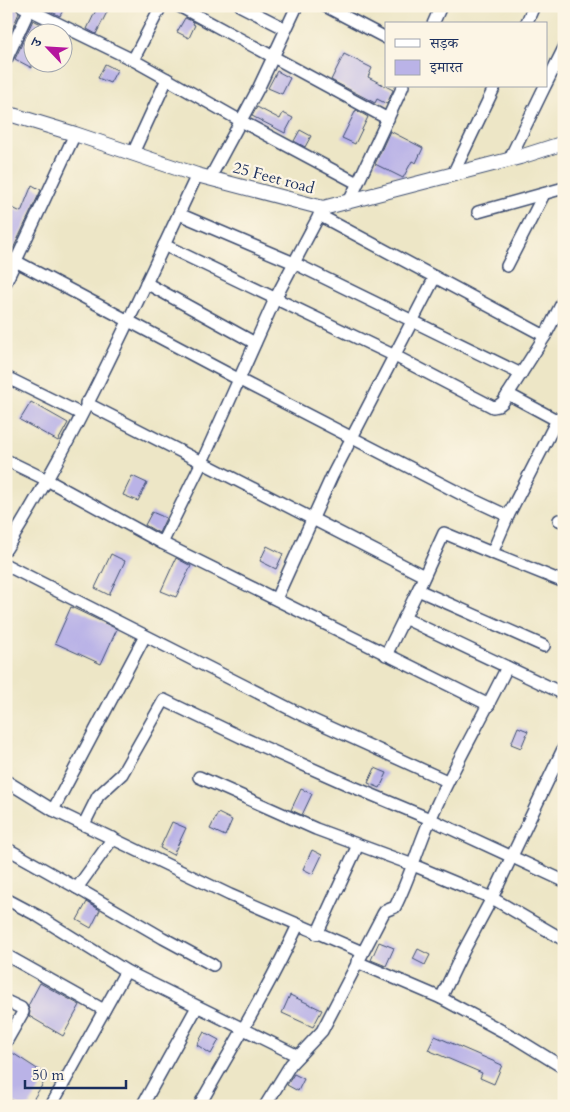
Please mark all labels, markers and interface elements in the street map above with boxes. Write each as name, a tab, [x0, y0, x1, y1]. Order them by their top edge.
north arrow	[22, 22, 72, 72]
legend	[385, 22, 548, 88]
text: सड़क	[429, 33, 459, 53]
text: उ	[26, 35, 47, 51]
text: इमारत	[429, 57, 464, 77]
street label: 25 Feet road	[231, 157, 317, 200]
scale bar	[25, 1057, 126, 1089]
text: 50 m	[32, 1065, 64, 1085]

